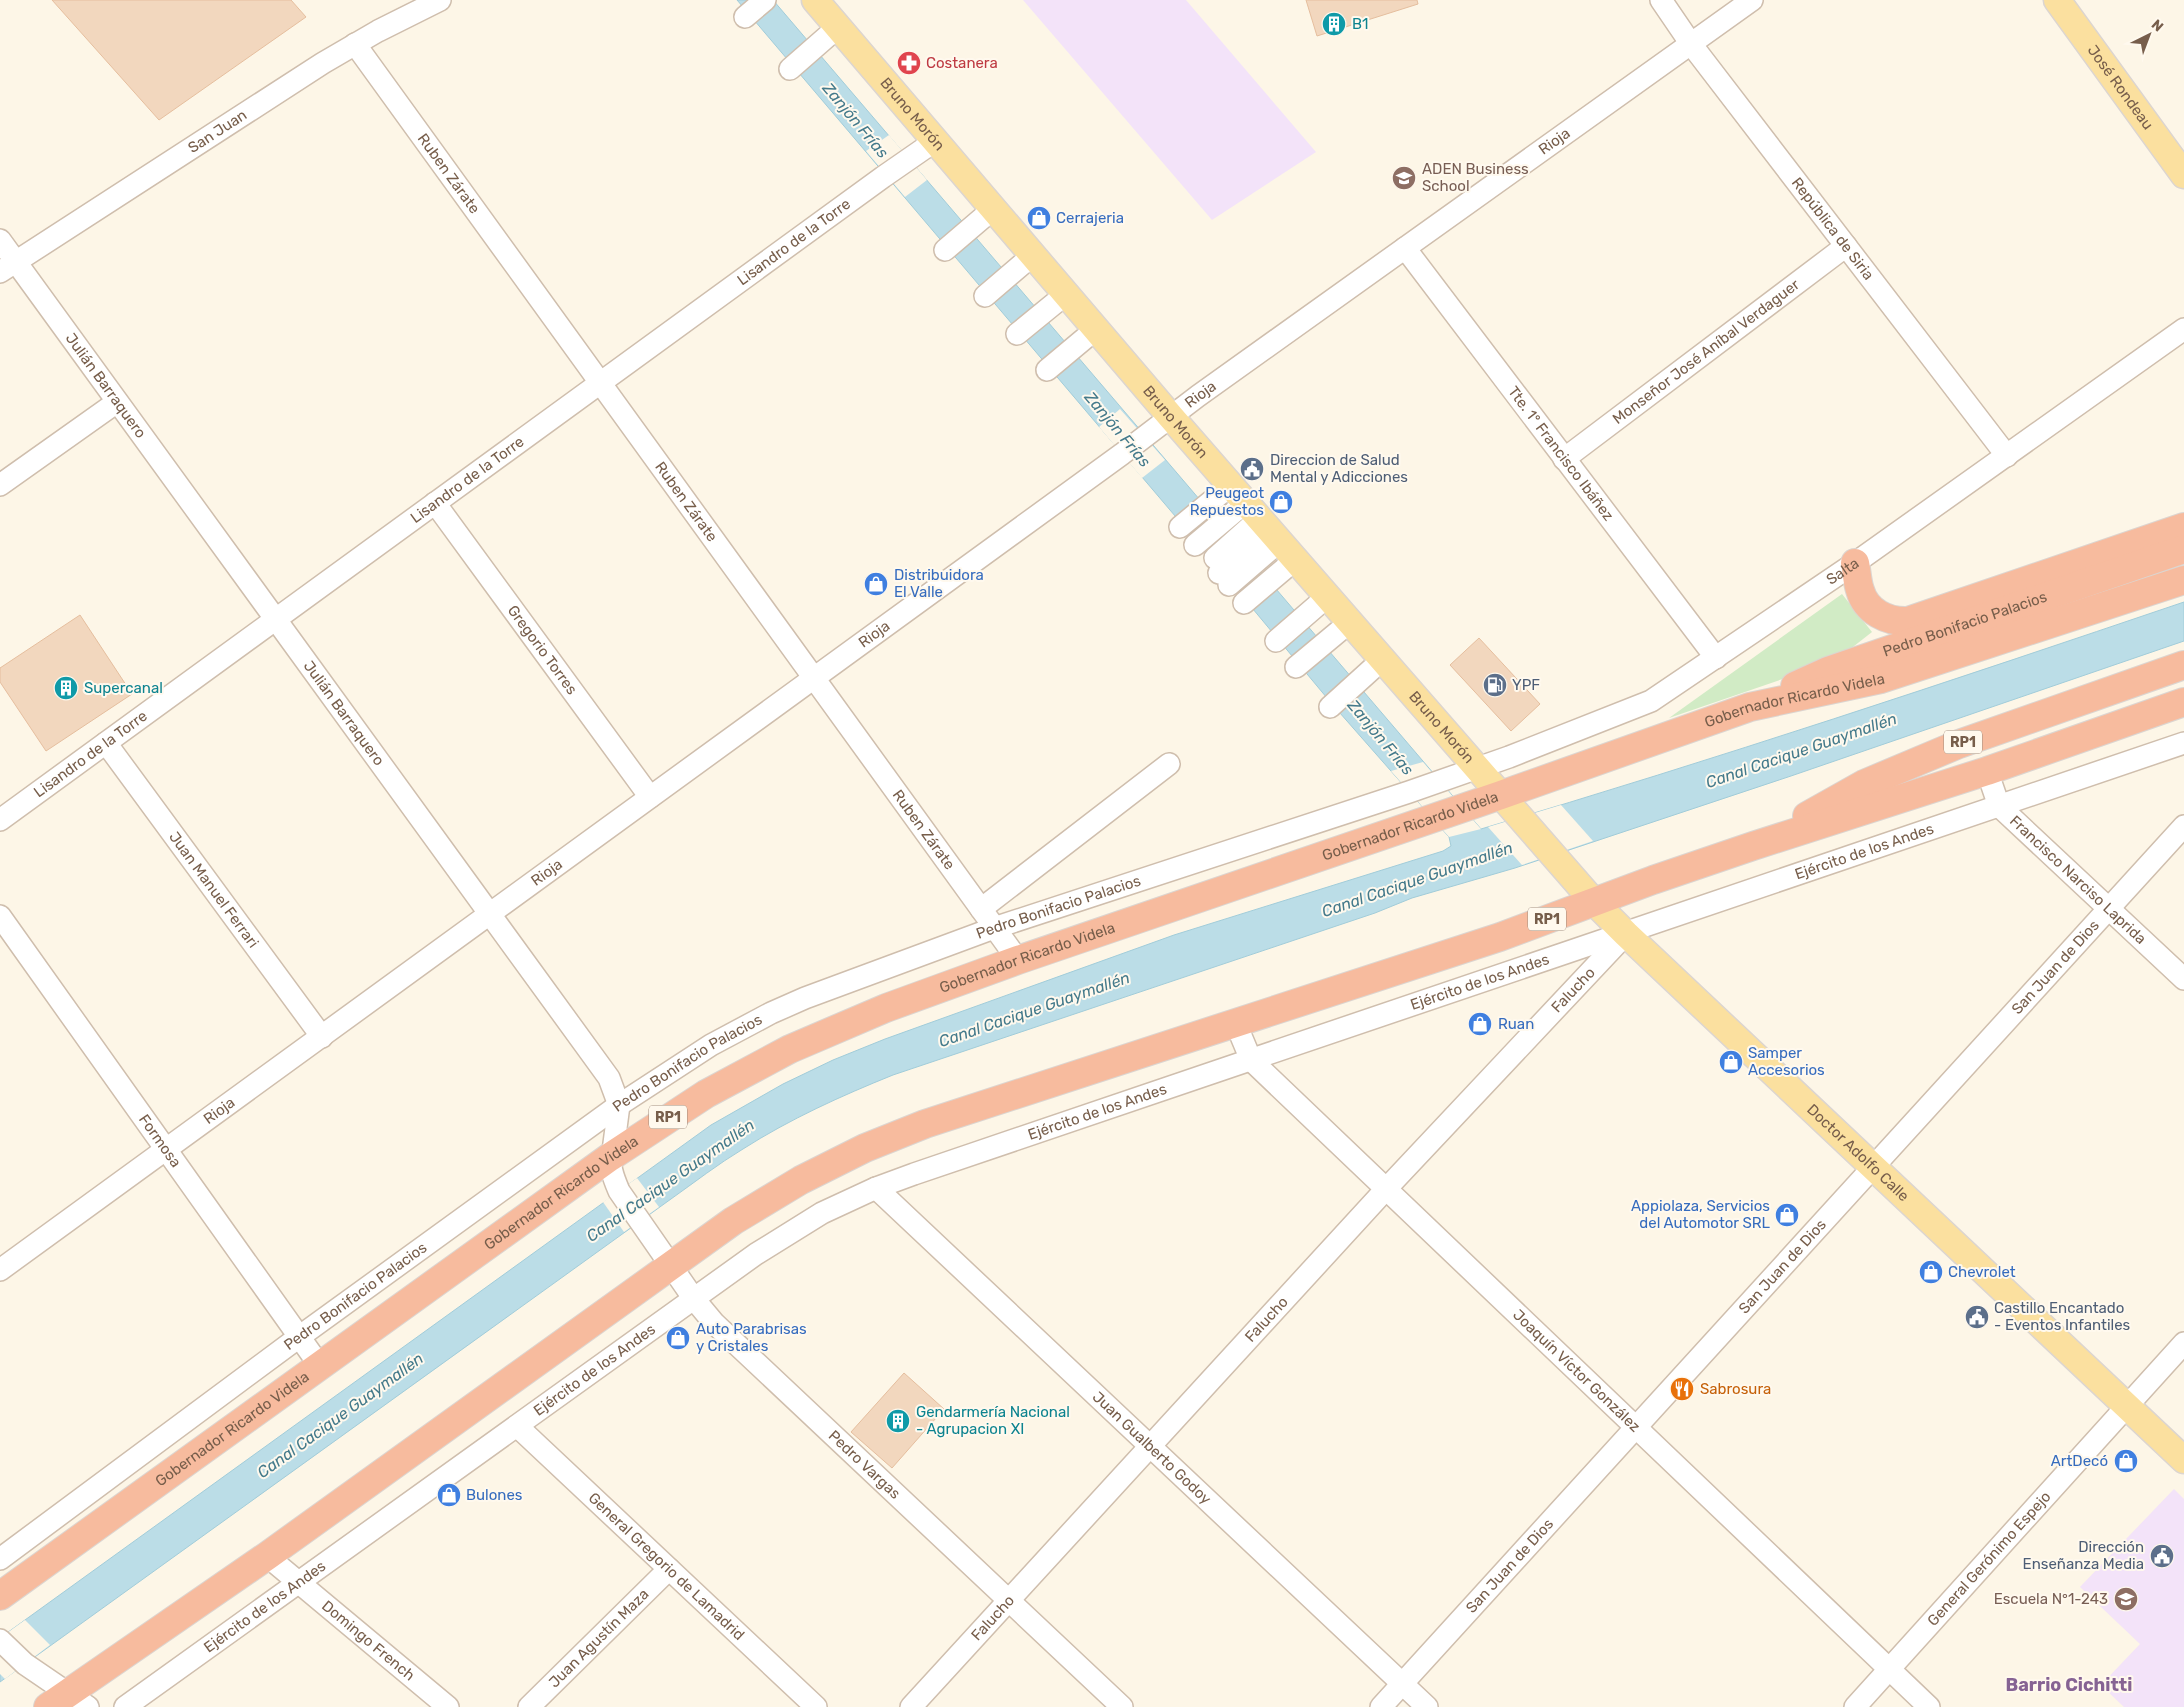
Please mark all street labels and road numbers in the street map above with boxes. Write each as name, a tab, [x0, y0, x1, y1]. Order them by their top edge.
street label: José Rondeau	[2084, 42, 2157, 133]
street label: Bruno Morón	[876, 74, 948, 154]
street label: San Juan	[185, 106, 250, 157]
street label: Rioja	[1535, 124, 1574, 159]
street label: Ruben Zárate	[414, 130, 484, 217]
street label: República de Siria	[1788, 174, 1878, 283]
street label: Lisandro de la Torre	[734, 195, 854, 289]
street label: Monseñor José Aníbal Verdaguer	[1609, 275, 1803, 428]
street label: Julián Barraquero	[62, 330, 150, 442]
street label: Rioja	[1181, 377, 1220, 412]
street label: Bruno Morón	[1139, 382, 1212, 462]
street label: Tte. 1° Francisco Ibáñez	[1504, 383, 1618, 525]
street label: Lisandro de la Torre	[407, 433, 527, 527]
street label: Ruben Zárate	[651, 458, 721, 545]
street label: Salta	[1823, 554, 1862, 589]
street label: Pedro Bonifacio Palacios	[1881, 588, 2050, 661]
street label: Gregorio Torres	[504, 602, 581, 698]
street label: Rioja	[855, 617, 893, 652]
street label: Julián Barraquero	[300, 657, 388, 769]
street label: Gobernador Ricardo Videla	[1702, 669, 1886, 731]
street label: Bruno Morón	[1405, 687, 1478, 767]
street label: Lisandro de la Torre	[30, 707, 151, 801]
road number: RP1	[1944, 730, 1982, 754]
street label: Ruben Zárate	[889, 786, 959, 873]
street label: Gobernador Ricardo Videla	[1320, 788, 1501, 864]
street label: Francisco Narciso Laprida	[2006, 812, 2150, 948]
street label: Ejército de los Andes	[1792, 819, 1936, 883]
street label: Juan Manuel Ferrari	[165, 828, 262, 951]
street label: Rioja	[528, 855, 566, 890]
street label: Pedro Bonifacio Palacios	[974, 871, 1143, 943]
road number: RP1	[1528, 908, 1566, 931]
street label: San Juan de Dios	[2008, 916, 2103, 1018]
street label: Gobernador Ricardo Videla	[937, 919, 1117, 997]
street label: Ejército de los Andes	[1408, 950, 1552, 1014]
street label: Falucho	[1548, 964, 1599, 1016]
street label: Pedro Bonifacio Palacios	[609, 1010, 766, 1116]
street label: Ejército de los Andes	[1025, 1080, 1169, 1144]
street label: Rioja	[200, 1093, 238, 1128]
street label: Doctor Adolfo Calle	[1803, 1100, 1913, 1205]
road number: RP1	[649, 1106, 687, 1128]
street label: Formosa	[135, 1111, 185, 1171]
street label: Gobernador Ricardo Videla	[481, 1132, 642, 1254]
street label: San Juan de Dios	[1735, 1215, 1830, 1317]
street label: Pedro Bonifacio Palacios	[280, 1238, 431, 1354]
street label: Falucho	[1241, 1293, 1292, 1346]
street label: Joaquín Víctor González	[1509, 1306, 1644, 1436]
street label: Ejército de los Andes	[530, 1320, 659, 1420]
street label: Gobernador Ricardo Videla	[152, 1368, 312, 1490]
street label: Juan Gualberto Godoy	[1089, 1388, 1215, 1508]
street label: Pedro Vargas	[825, 1426, 904, 1503]
street label: General Gerónimo Espejo	[1924, 1488, 2054, 1630]
street label: General Gregorio de Lamadrid	[585, 1489, 748, 1644]
street label: San Juan de Dios	[1462, 1515, 1557, 1617]
street label: Ejército de los Andes	[200, 1557, 329, 1656]
street label: Juan Agustín Maza	[545, 1585, 653, 1691]
street label: Falucho	[967, 1591, 1018, 1644]
street label: Domingo French	[318, 1597, 418, 1684]

